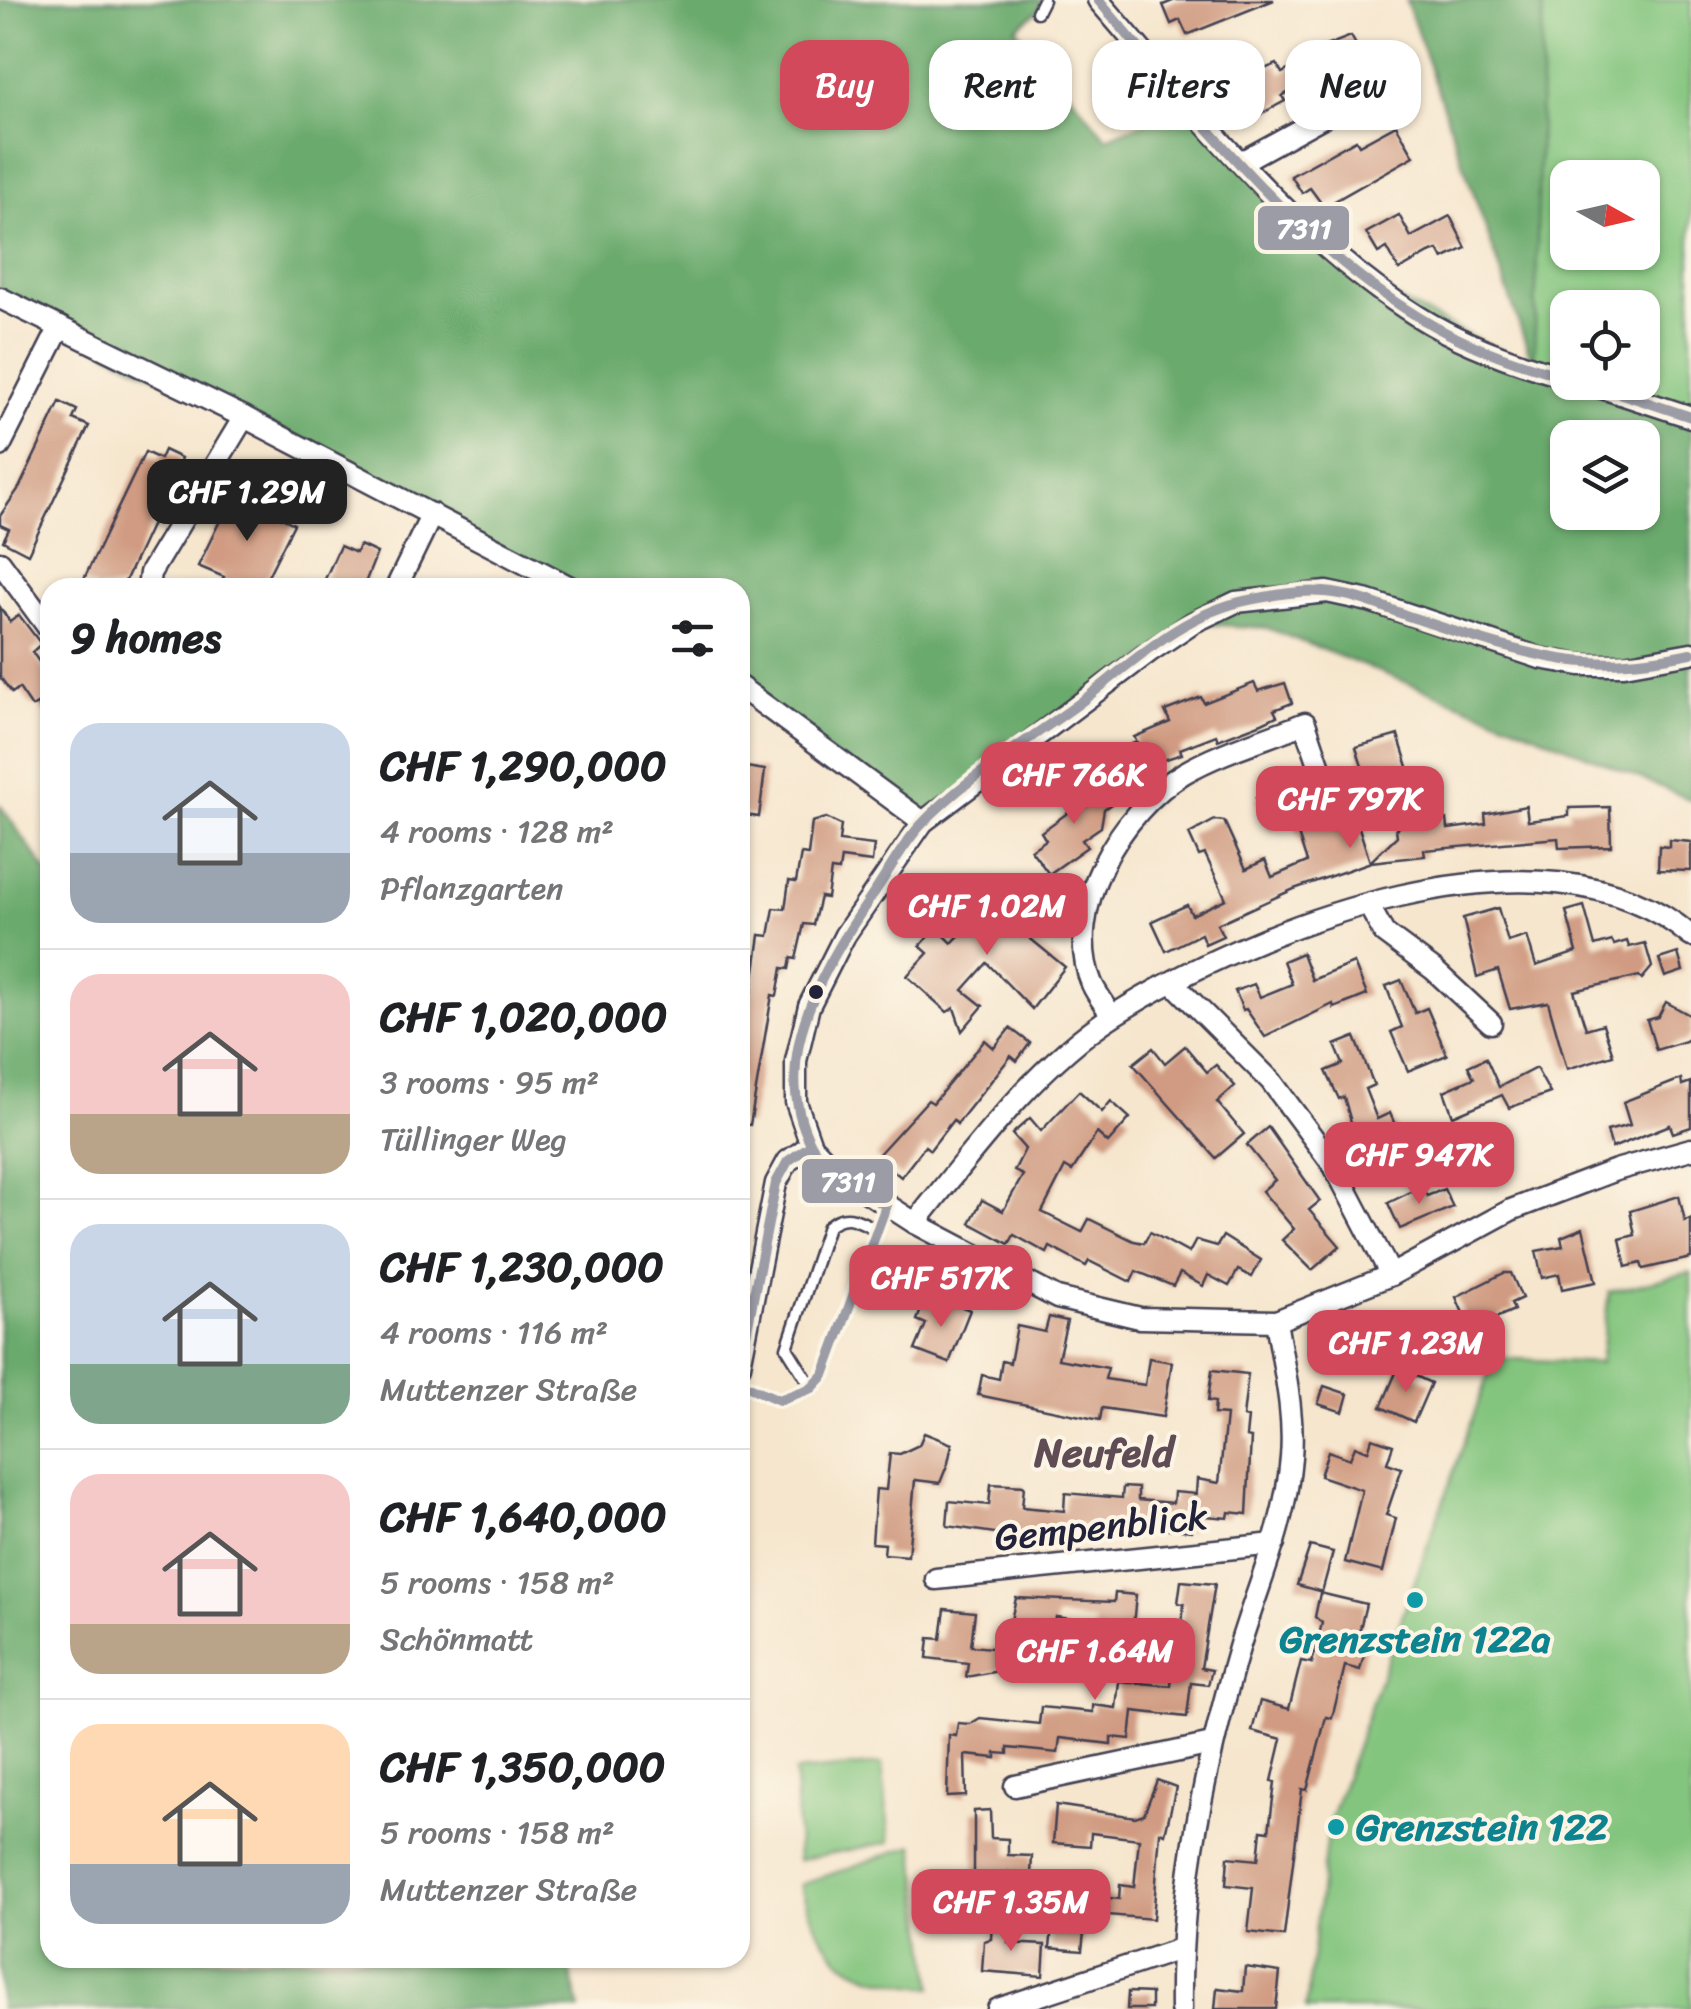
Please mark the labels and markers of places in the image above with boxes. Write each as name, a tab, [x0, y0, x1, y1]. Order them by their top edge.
pin: CHF 1.29M	[133, 459, 361, 544]
pin: CHF 766K	[971, 742, 1177, 827]
pin: CHF 797K	[1247, 766, 1453, 851]
pin: CHF 1.02M	[873, 873, 1101, 958]
unlabelled marker	[806, 982, 826, 1002]
pin: CHF 947K	[1316, 1122, 1522, 1207]
pin: CHF 517K	[838, 1245, 1044, 1330]
pin: CHF 1.23M	[1292, 1310, 1520, 1395]
marker: Grenzstein 122a	[1404, 1589, 1426, 1611]
place label: Grenzstein 122a	[1279, 1606, 1551, 1673]
pin: CHF 1.64M	[981, 1618, 1209, 1703]
place label: Grenzstein 122	[1356, 1794, 1608, 1861]
marker: Grenzstein 122	[1325, 1816, 1347, 1838]
pin: CHF 1.35M	[897, 1869, 1125, 1954]

